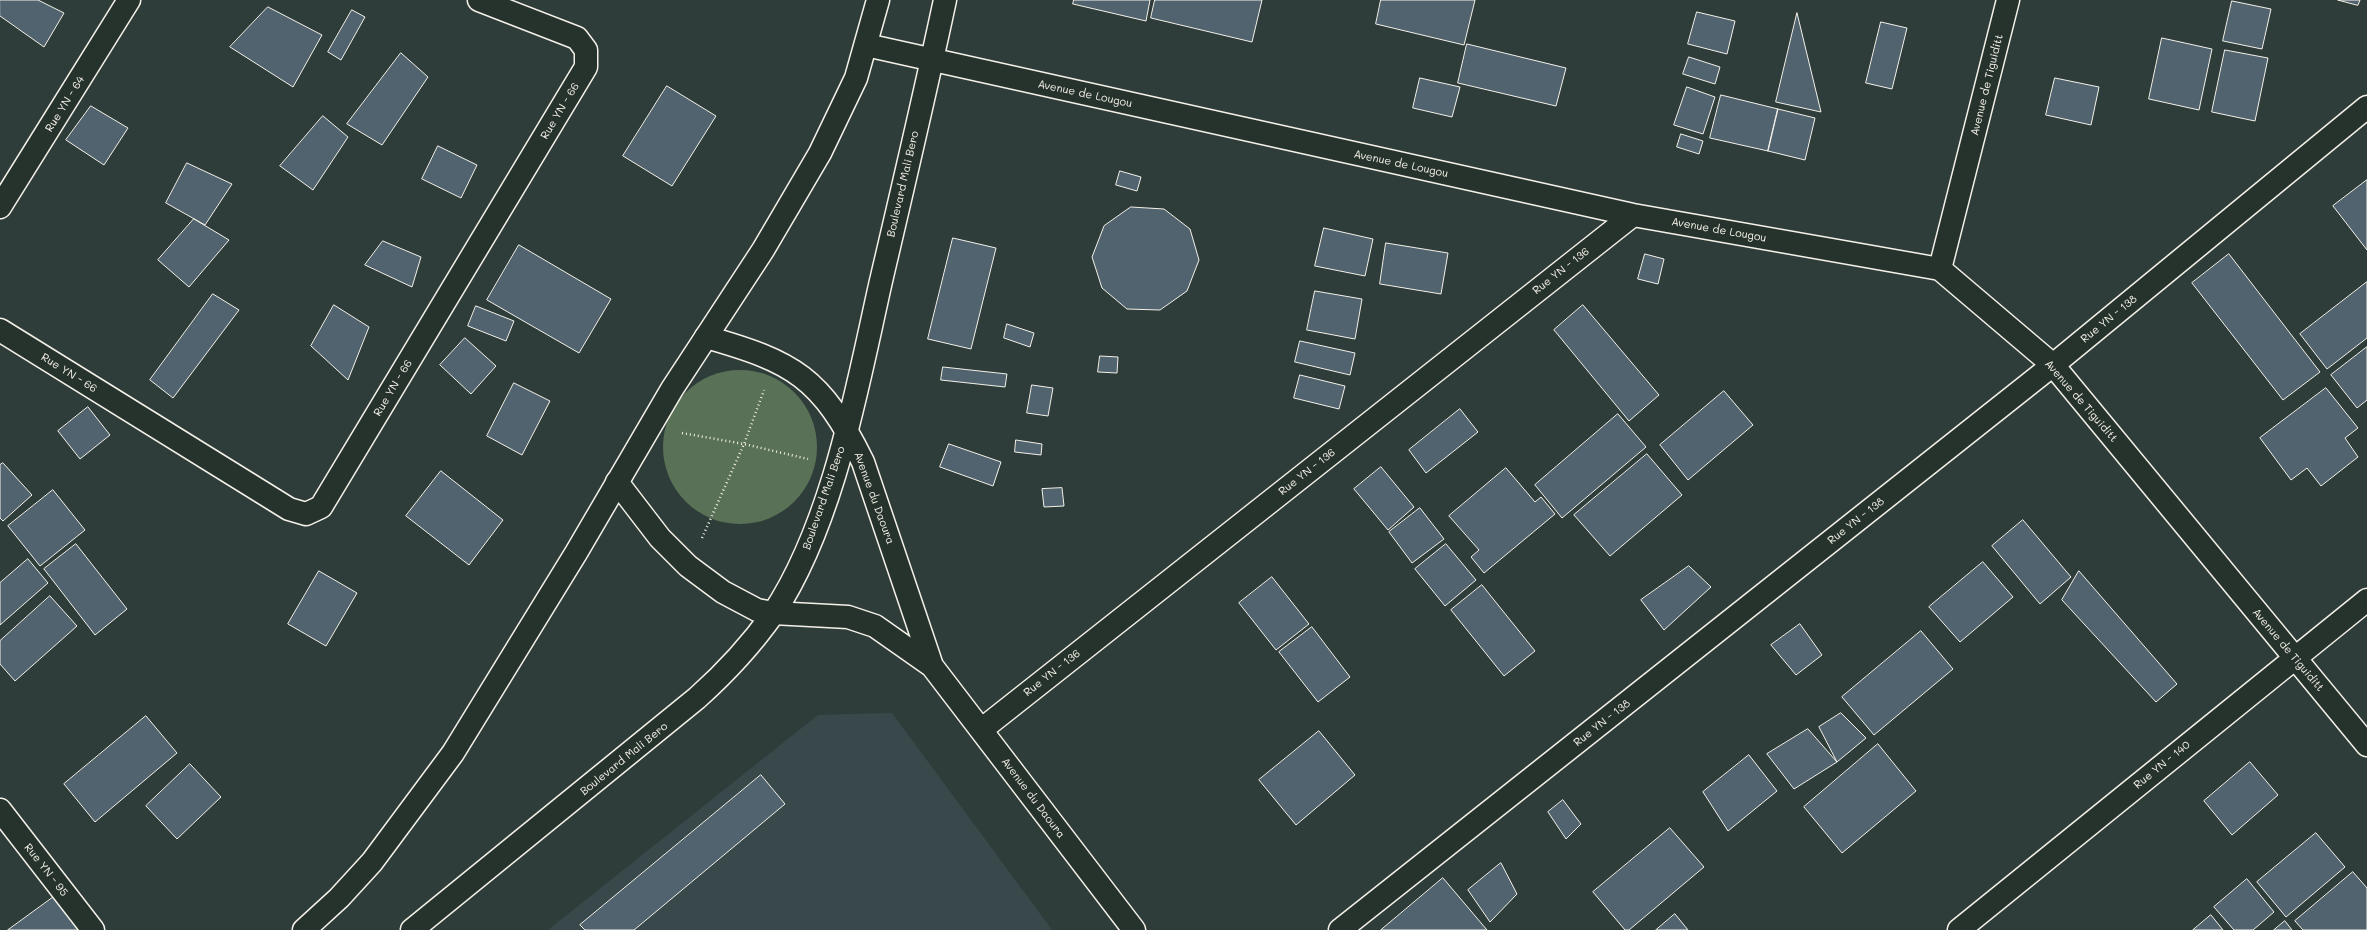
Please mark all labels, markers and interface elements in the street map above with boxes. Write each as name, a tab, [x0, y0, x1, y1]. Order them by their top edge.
street label: Avenue de Tiguiditt	[1968, 33, 2006, 137]
street label: Rue YN - 64	[43, 74, 87, 134]
street label: Avenue de Lougou	[1037, 78, 1133, 110]
street label: Rue YN - 66	[538, 80, 582, 142]
street label: Boulevard Mali Bero	[884, 130, 922, 238]
street label: Avenue de Lougou	[1353, 148, 1449, 180]
street label: Avenue de Lougou	[1671, 215, 1767, 245]
street label: Rue YN - 136	[1530, 245, 1592, 297]
street label: Rue YN - 138	[2078, 292, 2140, 346]
street label: Rue YN - 66	[38, 351, 100, 395]
street label: Rue YN - 66	[371, 357, 415, 419]
street label: Avenue de Tiguiditt	[2042, 357, 2120, 445]
street label: Boulevard Mali Bero	[800, 445, 848, 551]
street label: Rue YN - 136	[1276, 446, 1338, 498]
street label: Avenue du Daoura	[851, 450, 897, 546]
street label: Rue YN - 138	[1825, 495, 1887, 547]
street label: Avenue de Tiguiditt	[2249, 606, 2327, 694]
street label: Rue YN - 136	[1021, 647, 1083, 699]
street label: Rue YN - 138	[1571, 697, 1633, 749]
street label: Boulevard Mali Bero	[578, 720, 670, 798]
street label: Rue YN - 140	[2131, 738, 2193, 792]
street label: Avenue du Daoura	[998, 755, 1068, 841]
street label: Rue YN - 95	[21, 841, 71, 899]

